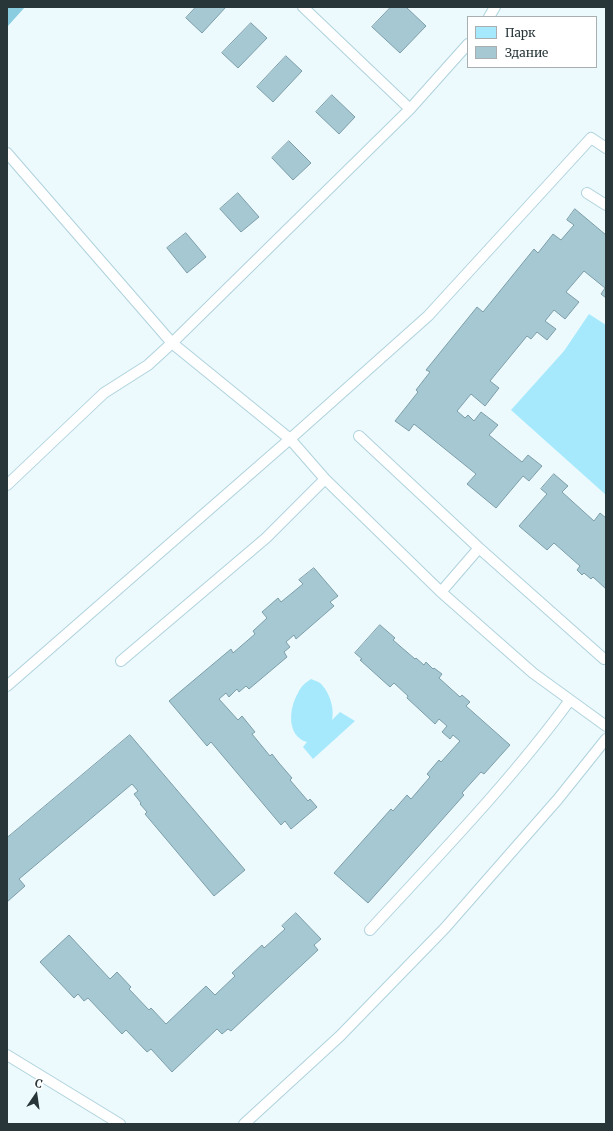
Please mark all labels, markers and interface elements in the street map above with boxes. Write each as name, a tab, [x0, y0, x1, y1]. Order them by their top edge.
legend	[467, 16, 597, 68]
text: Парк	[505, 25, 536, 40]
text: Здание	[505, 45, 548, 60]
north arrow	[16, 1075, 56, 1115]
text: С	[34, 1076, 44, 1091]

